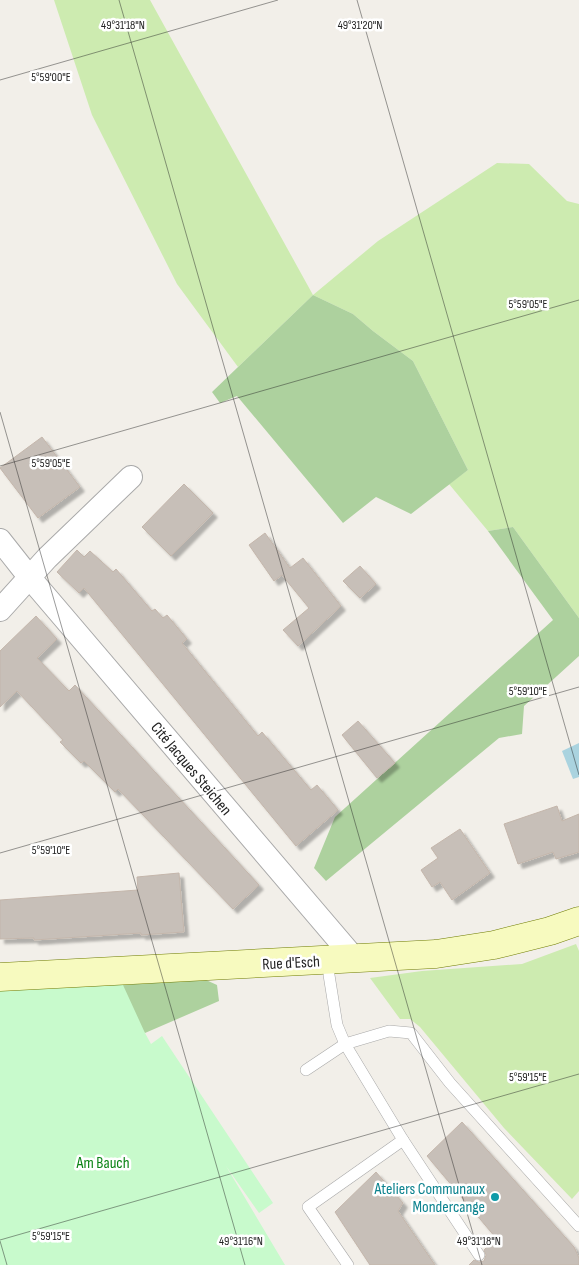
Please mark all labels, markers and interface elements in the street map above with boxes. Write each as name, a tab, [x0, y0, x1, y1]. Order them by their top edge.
text: 49°31'18"N	[101, 18, 145, 33]
text: 49°31'20"N	[338, 18, 382, 33]
text: 5°59'00"E	[31, 70, 71, 85]
text: 5°59'05"E	[508, 297, 548, 312]
text: 5°59'05"E	[31, 456, 71, 471]
text: 5°59'10"E	[509, 684, 547, 699]
street label: Cité Jacques Steichen	[146, 718, 235, 819]
text: 5°59'10"E	[32, 843, 70, 858]
street label: Rue d'Esch	[262, 952, 320, 974]
text: 5°59'15"E	[509, 1070, 547, 1085]
park label: Am Bauch	[75, 1154, 130, 1173]
place label: Ateliers Communaux Mondercange	[373, 1180, 485, 1217]
marker: Ateliers Communaux Mondercange	[489, 1191, 501, 1203]
text: 5°59'15"E	[32, 1229, 70, 1244]
text: 49°31'16"N	[219, 1234, 263, 1249]
text: 49°31'18"N	[457, 1234, 501, 1249]

